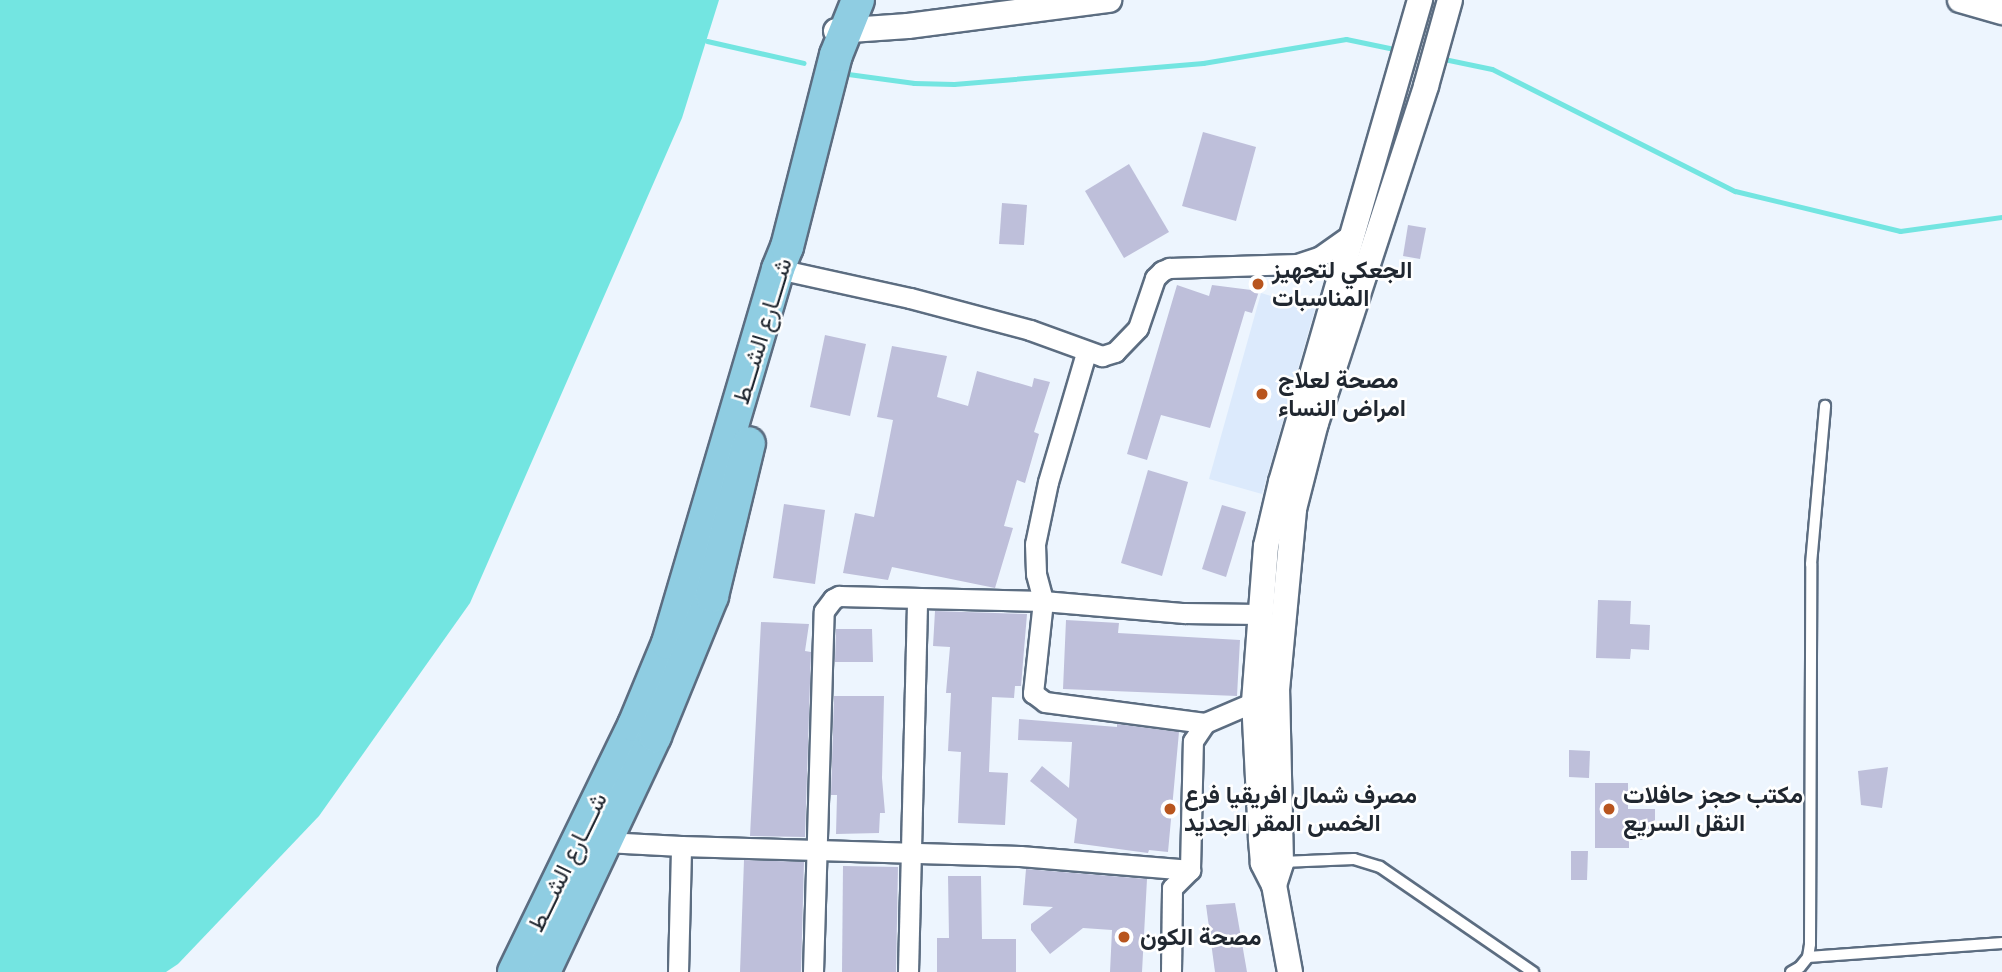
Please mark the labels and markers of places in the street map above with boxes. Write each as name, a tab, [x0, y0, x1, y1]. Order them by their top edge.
place label: الجعكي لتجهيز المناسبات	[1272, 256, 1412, 312]
marker: الجعكي لتجهيز المناسبات	[1250, 276, 1266, 292]
place label: مصحة لعلاج امراض النساء	[1278, 366, 1406, 422]
marker: مصحة لعلاج امراض النساء	[1252, 384, 1272, 404]
place label: مصرف شمال افريقيا فرع الخمس المقر الجديد	[1184, 781, 1417, 837]
place label: مكتب حجز حافلات النقل السريع	[1623, 781, 1803, 837]
marker: مصرف شمال افريقيا فرع الخمس المقر الجديد	[1162, 801, 1178, 817]
marker: مكتب حجز حافلات النقل السريع	[1601, 801, 1617, 817]
place label: مصحة الكون	[1140, 923, 1262, 951]
marker: مصحة الكون	[1114, 927, 1134, 947]

